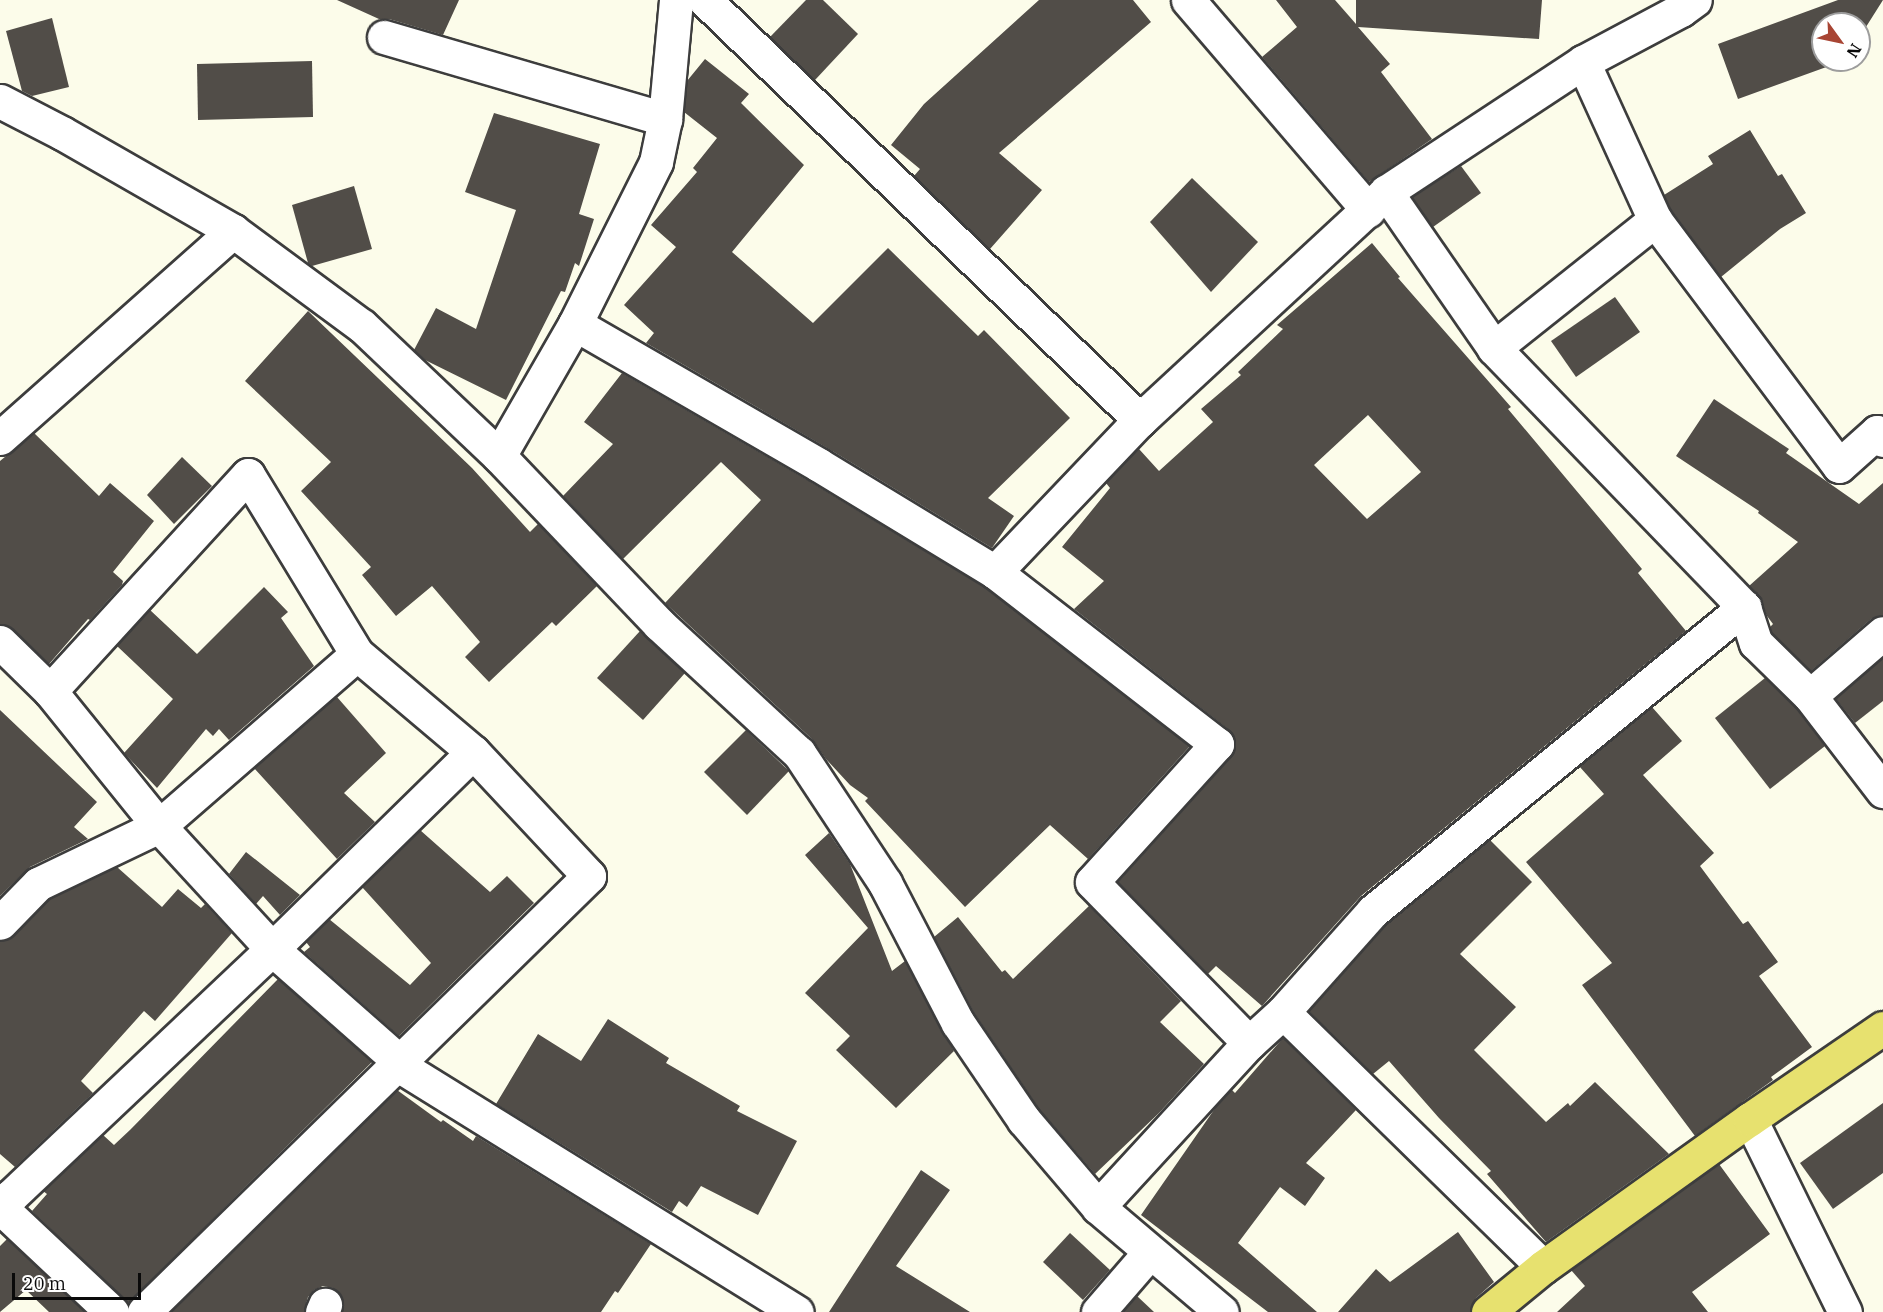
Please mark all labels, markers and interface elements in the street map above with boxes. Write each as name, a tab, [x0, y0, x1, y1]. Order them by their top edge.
north arrow	[1811, 12, 1871, 72]
text: N	[1843, 40, 1866, 61]
scale bar	[15, 1261, 144, 1299]
text: 20 m	[23, 1272, 66, 1295]

